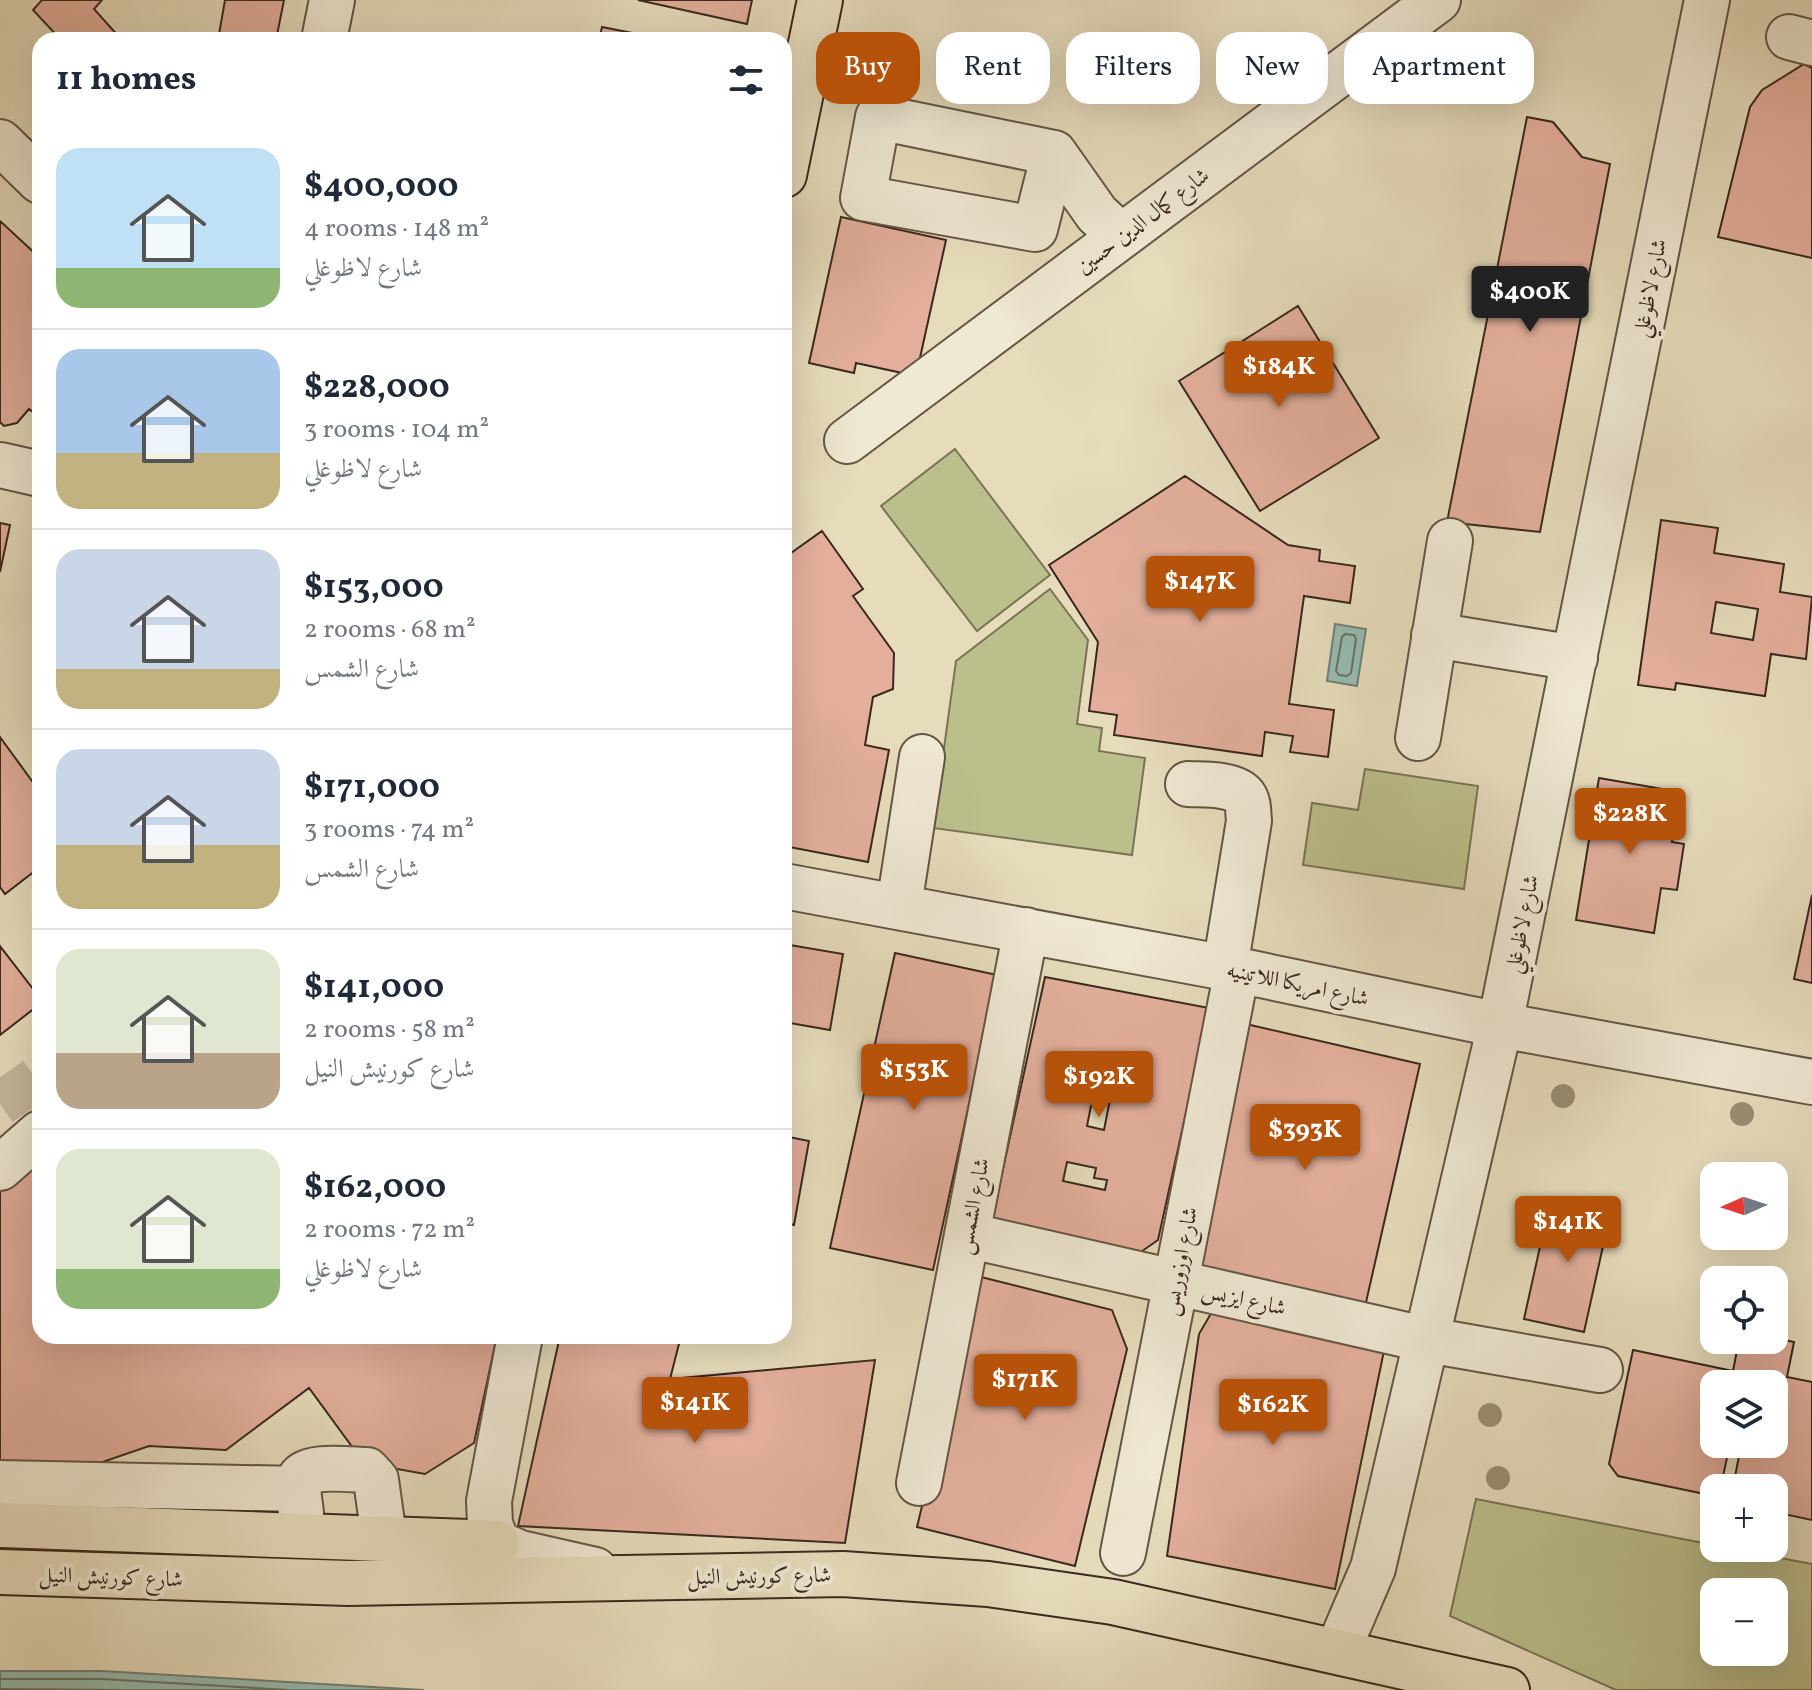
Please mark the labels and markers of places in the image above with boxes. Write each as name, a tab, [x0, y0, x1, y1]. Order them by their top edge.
pin: $400K	[1474, 266, 1586, 334]
pin: $184K	[1223, 341, 1335, 409]
pin: $147K	[1144, 556, 1256, 624]
pin: $228K	[1574, 788, 1686, 856]
pin: $153K	[858, 1044, 970, 1112]
pin: $192K	[1043, 1051, 1155, 1119]
pin: $393K	[1249, 1104, 1361, 1172]
pin: $141K	[1512, 1196, 1624, 1264]
pin: $171K	[969, 1354, 1081, 1422]
pin: $141K	[639, 1377, 751, 1445]
pin: $162K	[1217, 1379, 1329, 1447]

